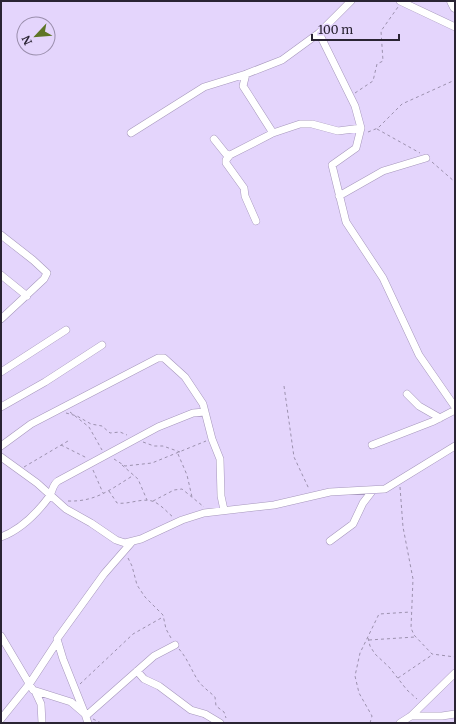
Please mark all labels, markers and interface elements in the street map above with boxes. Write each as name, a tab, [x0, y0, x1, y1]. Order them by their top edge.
north arrow	[16, 16, 56, 56]
scale bar	[312, 16, 399, 42]
text: 100 m	[318, 22, 353, 37]
text: N	[19, 33, 35, 47]

